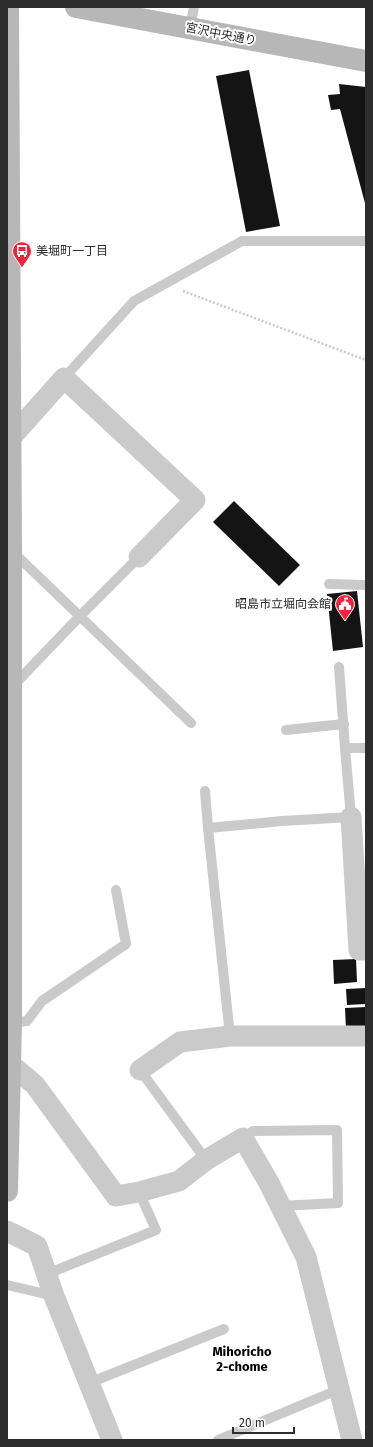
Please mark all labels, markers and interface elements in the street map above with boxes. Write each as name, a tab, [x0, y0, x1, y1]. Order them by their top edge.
street label: 宮沢中央通り	[184, 20, 258, 48]
bus stop icon: 美堀町一丁目	[11, 240, 33, 268]
place label: 美堀町一丁目	[36, 244, 108, 258]
public building icon: 昭島市立堀向会館	[334, 593, 356, 621]
place label: 昭島市立堀向会館	[235, 597, 331, 611]
district label: Mihoricho 2-chome	[212, 1344, 272, 1374]
scale bar	[233, 1409, 294, 1435]
text: 20 m	[239, 1416, 265, 1430]

